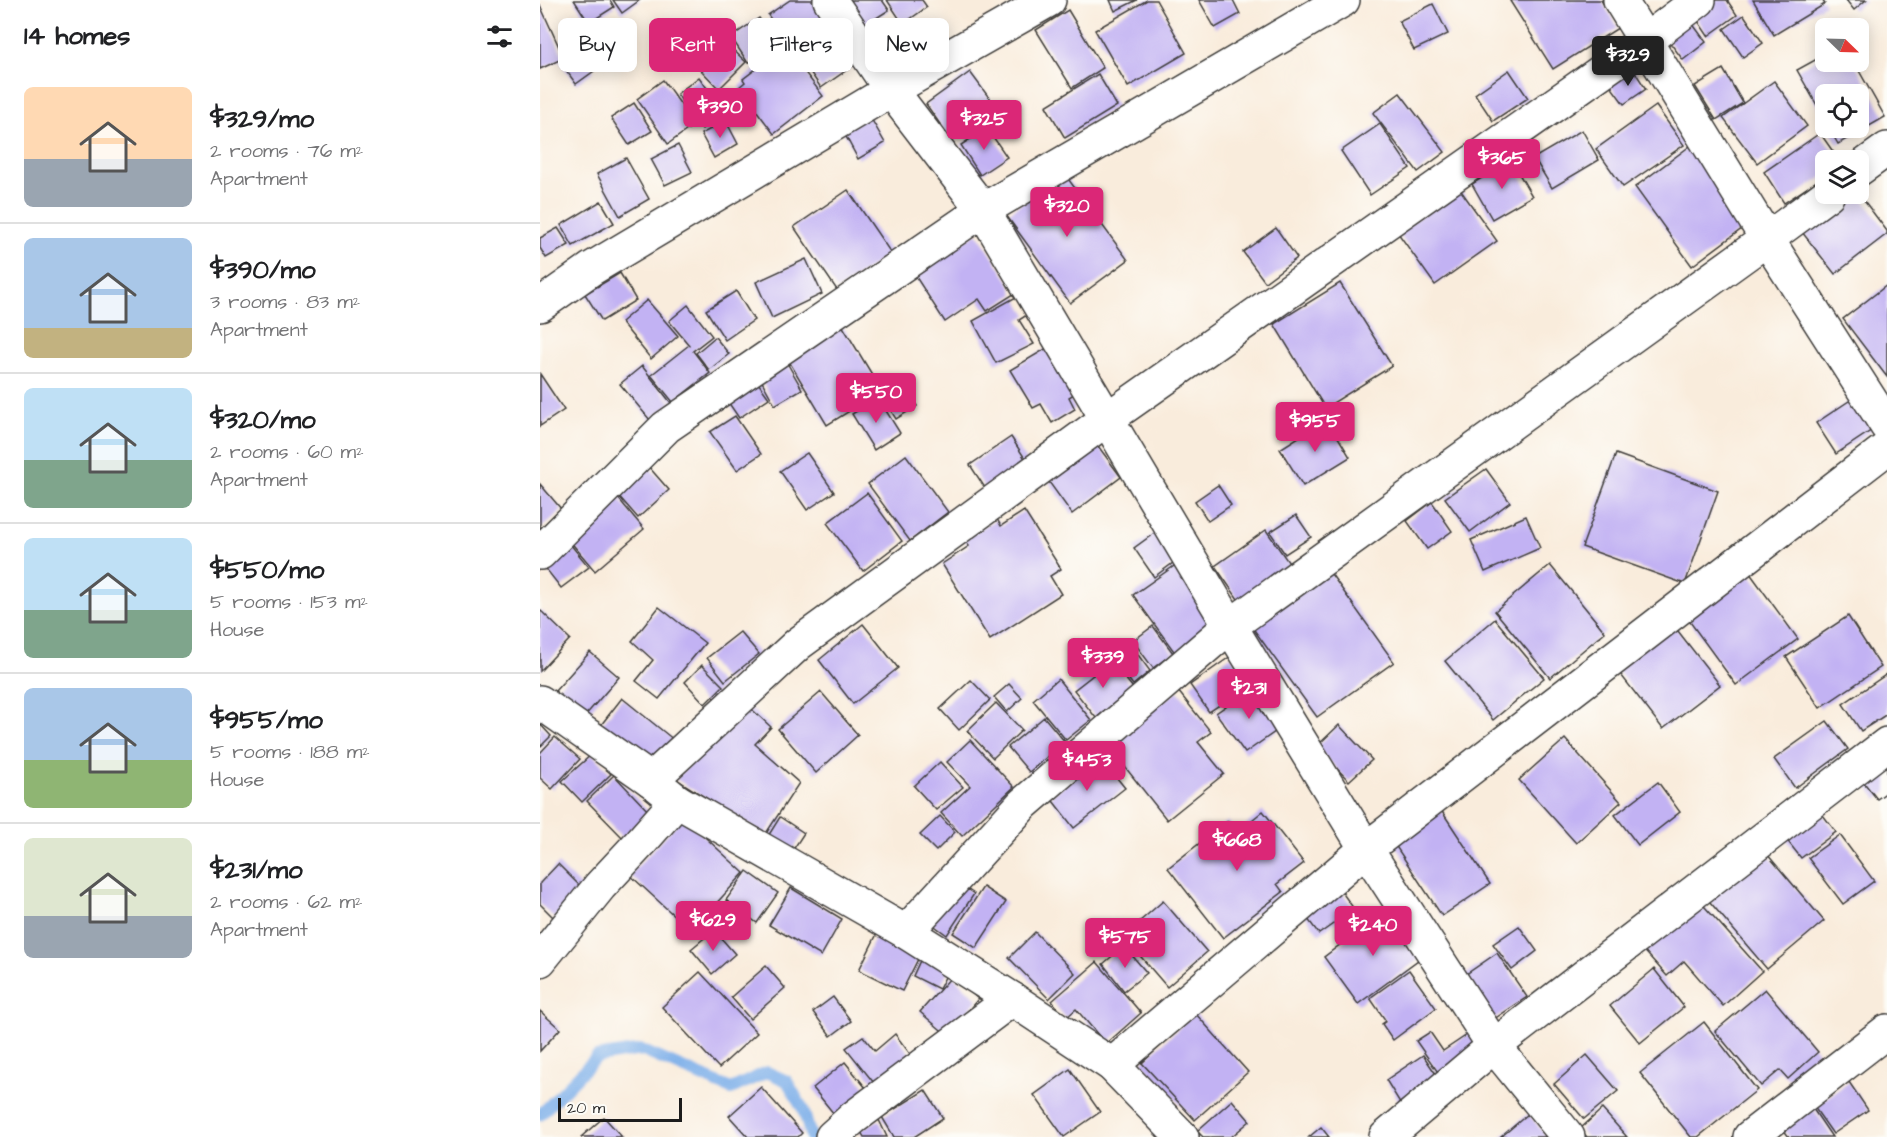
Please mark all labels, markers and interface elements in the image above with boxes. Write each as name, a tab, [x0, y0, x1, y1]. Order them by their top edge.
text: 14 homes	[24, 18, 130, 54]
chip: Buy	[558, 18, 637, 72]
chip: Rent	[649, 18, 736, 72]
chip: Filters	[748, 18, 853, 72]
chip: New	[865, 18, 949, 72]
north arrow	[1815, 18, 1869, 72]
map controls	[1815, 18, 1869, 204]
icon: filters	[483, 20, 516, 53]
pin: $329	[1592, 36, 1664, 87]
text: $329	[1606, 41, 1650, 69]
button: locate	[1815, 84, 1869, 138]
pin: $390	[684, 88, 756, 139]
text: $390	[697, 93, 743, 121]
pin: $325	[948, 100, 1020, 151]
text: $329/mo	[210, 101, 314, 137]
text: $325	[961, 105, 1007, 133]
icon: home	[72, 111, 144, 183]
text: 2 rooms · 76 m²	[210, 137, 363, 165]
pin: $365	[1466, 139, 1538, 190]
text: $365	[1478, 144, 1526, 172]
button: layers	[1815, 150, 1869, 204]
text: Apartment	[210, 165, 308, 193]
pin: $320	[1031, 187, 1103, 238]
text: $320	[1044, 192, 1090, 220]
text: $390/mo	[210, 252, 316, 288]
icon: home	[72, 262, 144, 334]
text: 3 rooms · 83 m²	[210, 288, 360, 316]
text: Apartment	[210, 316, 308, 344]
pin: $550	[840, 373, 912, 424]
text: $550	[850, 378, 902, 406]
text: $320/mo	[210, 402, 316, 438]
pin: $955	[1279, 402, 1351, 453]
text: $955	[1290, 407, 1340, 435]
icon: home	[72, 412, 144, 484]
text: 2 rooms · 60 m²	[210, 438, 364, 466]
text: Apartment	[210, 466, 308, 494]
text: $550/mo	[210, 552, 324, 588]
icon: home	[72, 562, 144, 634]
text: 5 rooms · 153 m²	[210, 588, 368, 616]
text: House	[210, 616, 264, 644]
pin: $339	[1067, 638, 1139, 689]
text: $339	[1082, 643, 1124, 671]
pin: $231	[1213, 669, 1285, 720]
text: $231	[1231, 674, 1267, 702]
text: $955/mo	[210, 702, 323, 738]
icon: home	[72, 712, 144, 784]
text: 5 rooms · 188 m²	[210, 738, 370, 766]
pin: $453	[1051, 741, 1123, 792]
text: $453	[1062, 746, 1112, 774]
text: House	[210, 766, 264, 794]
pin: $668	[1201, 821, 1273, 872]
text: $668	[1212, 826, 1262, 854]
text: $231/mo	[210, 852, 303, 888]
icon: home	[72, 862, 144, 934]
text: 2 rooms · 62 m²	[210, 888, 362, 916]
pin: $629	[677, 901, 749, 952]
text: $629	[690, 906, 736, 934]
pin: $240	[1337, 906, 1409, 957]
text: $240	[1349, 911, 1397, 939]
text: Apartment	[210, 916, 308, 944]
pin: $575	[1089, 918, 1161, 969]
text: $575	[1099, 923, 1151, 951]
scale bar	[558, 1095, 682, 1122]
text: 20 m	[567, 1097, 605, 1119]

